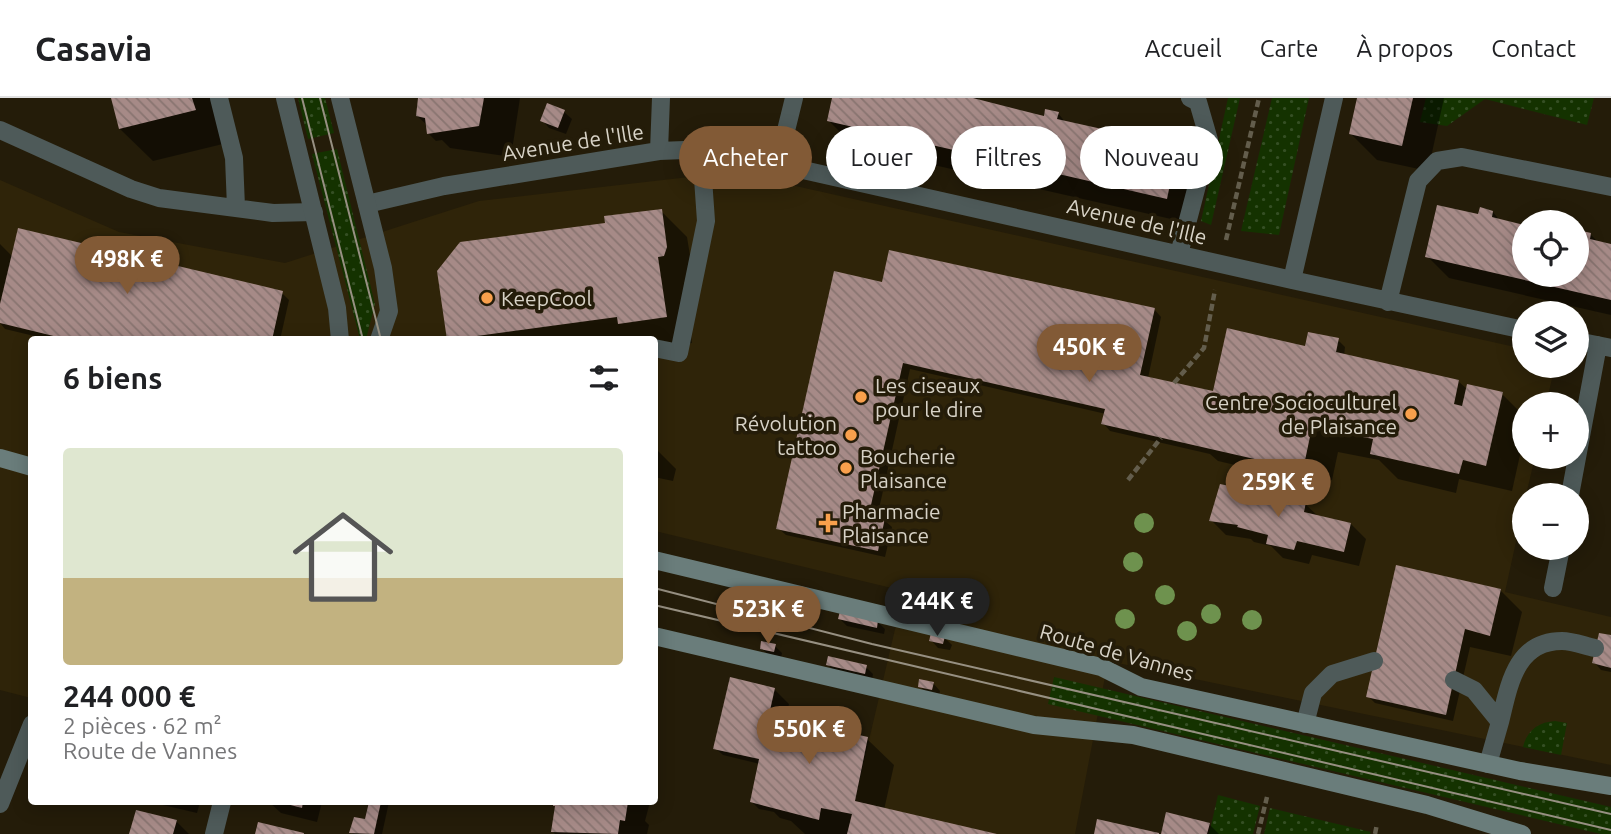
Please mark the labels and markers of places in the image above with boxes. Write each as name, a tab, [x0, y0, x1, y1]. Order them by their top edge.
pin: 498K €	[70, 236, 184, 296]
place label: KeepCool	[501, 286, 592, 310]
marker: KeepCool	[479, 290, 495, 306]
pin: 450K €	[1032, 324, 1146, 384]
place label: Les ciseaux pour le dire	[875, 373, 983, 421]
marker: Les ciseaux pour le dire	[853, 389, 869, 405]
place label: Centre Socioculturel de Plaisance	[1205, 390, 1397, 438]
marker: Centre Socioculturel de Plaisance	[1403, 406, 1419, 422]
place label: Révolution tattoo	[735, 411, 837, 459]
marker: Révolution tattoo	[843, 427, 859, 443]
place label: Boucherie Plaisance	[860, 444, 956, 492]
marker: Boucherie Plaisance	[838, 460, 854, 476]
pin: 259K €	[1221, 460, 1335, 519]
place label: Pharmacie Plaisance	[842, 499, 941, 547]
marker: Pharmacie Plaisance	[820, 515, 836, 531]
pin: 244K €	[880, 578, 994, 638]
pin: 523K €	[711, 587, 825, 646]
pin: 550K €	[752, 706, 866, 766]

